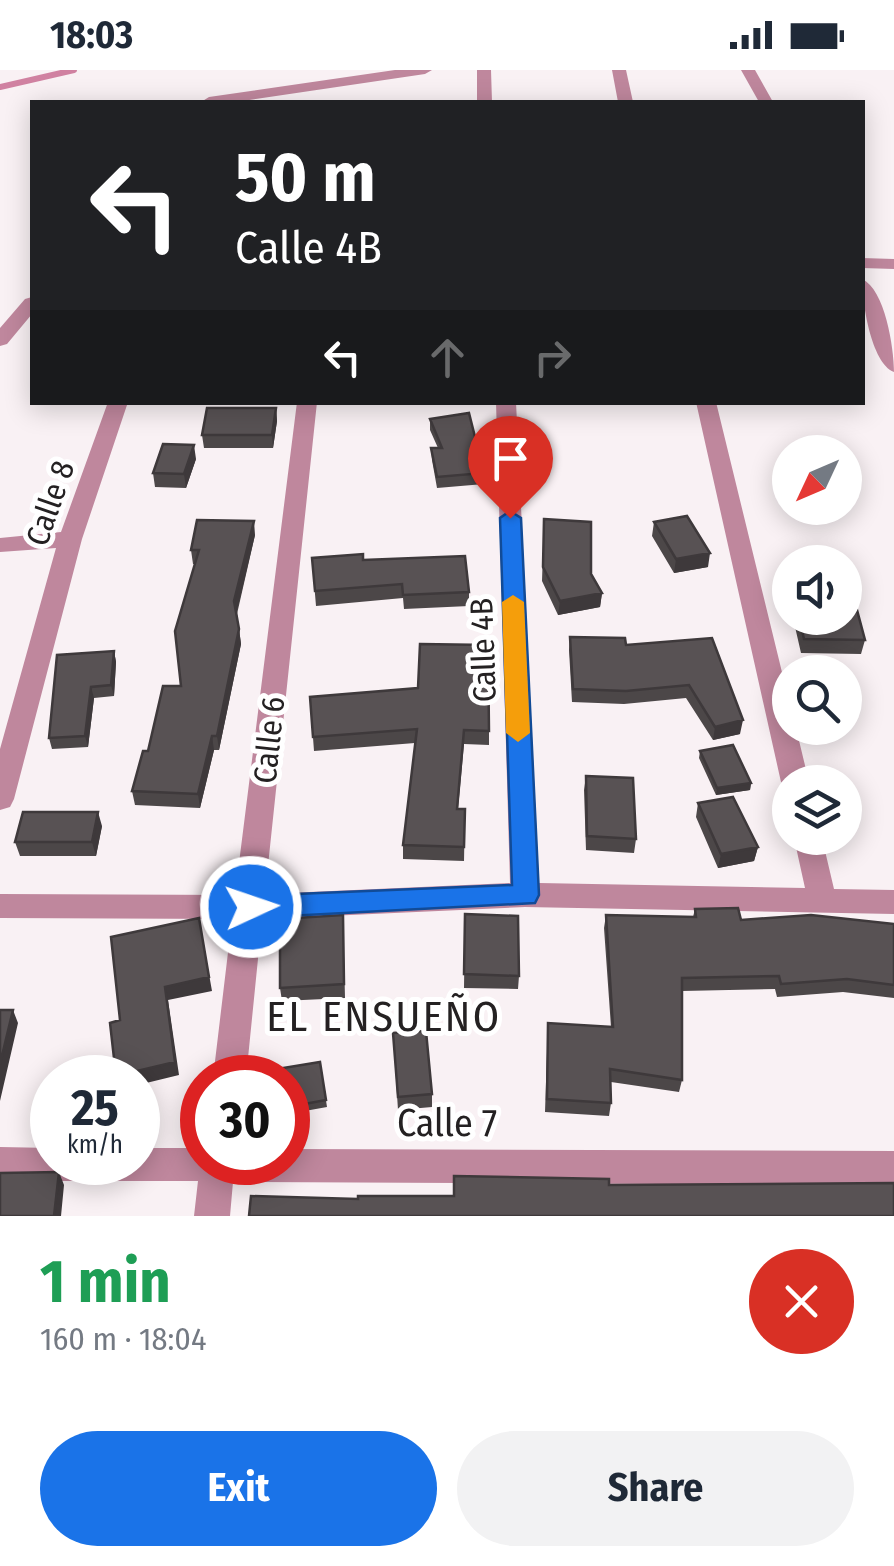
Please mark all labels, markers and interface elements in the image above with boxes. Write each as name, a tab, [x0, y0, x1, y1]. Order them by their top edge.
text: 18:03	[50, 12, 133, 58]
text: 50 m	[235, 136, 376, 220]
icon: left	[70, 140, 200, 270]
text: Calle 4B	[235, 221, 382, 275]
icon: left	[315, 330, 370, 385]
icon: ahead	[420, 330, 475, 385]
icon: right	[525, 330, 580, 385]
pin	[468, 416, 553, 519]
icon: arrive	[483, 431, 538, 486]
north arrow	[772, 435, 862, 525]
map controls	[772, 435, 862, 855]
street label: Calle 8	[18, 456, 82, 550]
button: sound	[772, 545, 862, 635]
street label: Calle 4B	[462, 597, 504, 703]
button: search	[772, 655, 862, 745]
street label: Calle 6	[246, 695, 292, 785]
button: layers	[772, 765, 862, 855]
position arrow	[199, 855, 303, 959]
district label: EL ENSUEÑO	[266, 992, 502, 1042]
speed limit sign: 30	[180, 1055, 310, 1185]
text: 25	[71, 1078, 119, 1138]
street label: Calle 7	[397, 1100, 497, 1146]
text: km/h	[67, 1130, 123, 1160]
text: 1 min	[40, 1246, 171, 1318]
button: close	[749, 1249, 854, 1354]
text: 160 m · 18:04	[40, 1320, 206, 1358]
button: Exit	[40, 1431, 437, 1546]
button: Share	[457, 1431, 854, 1546]

